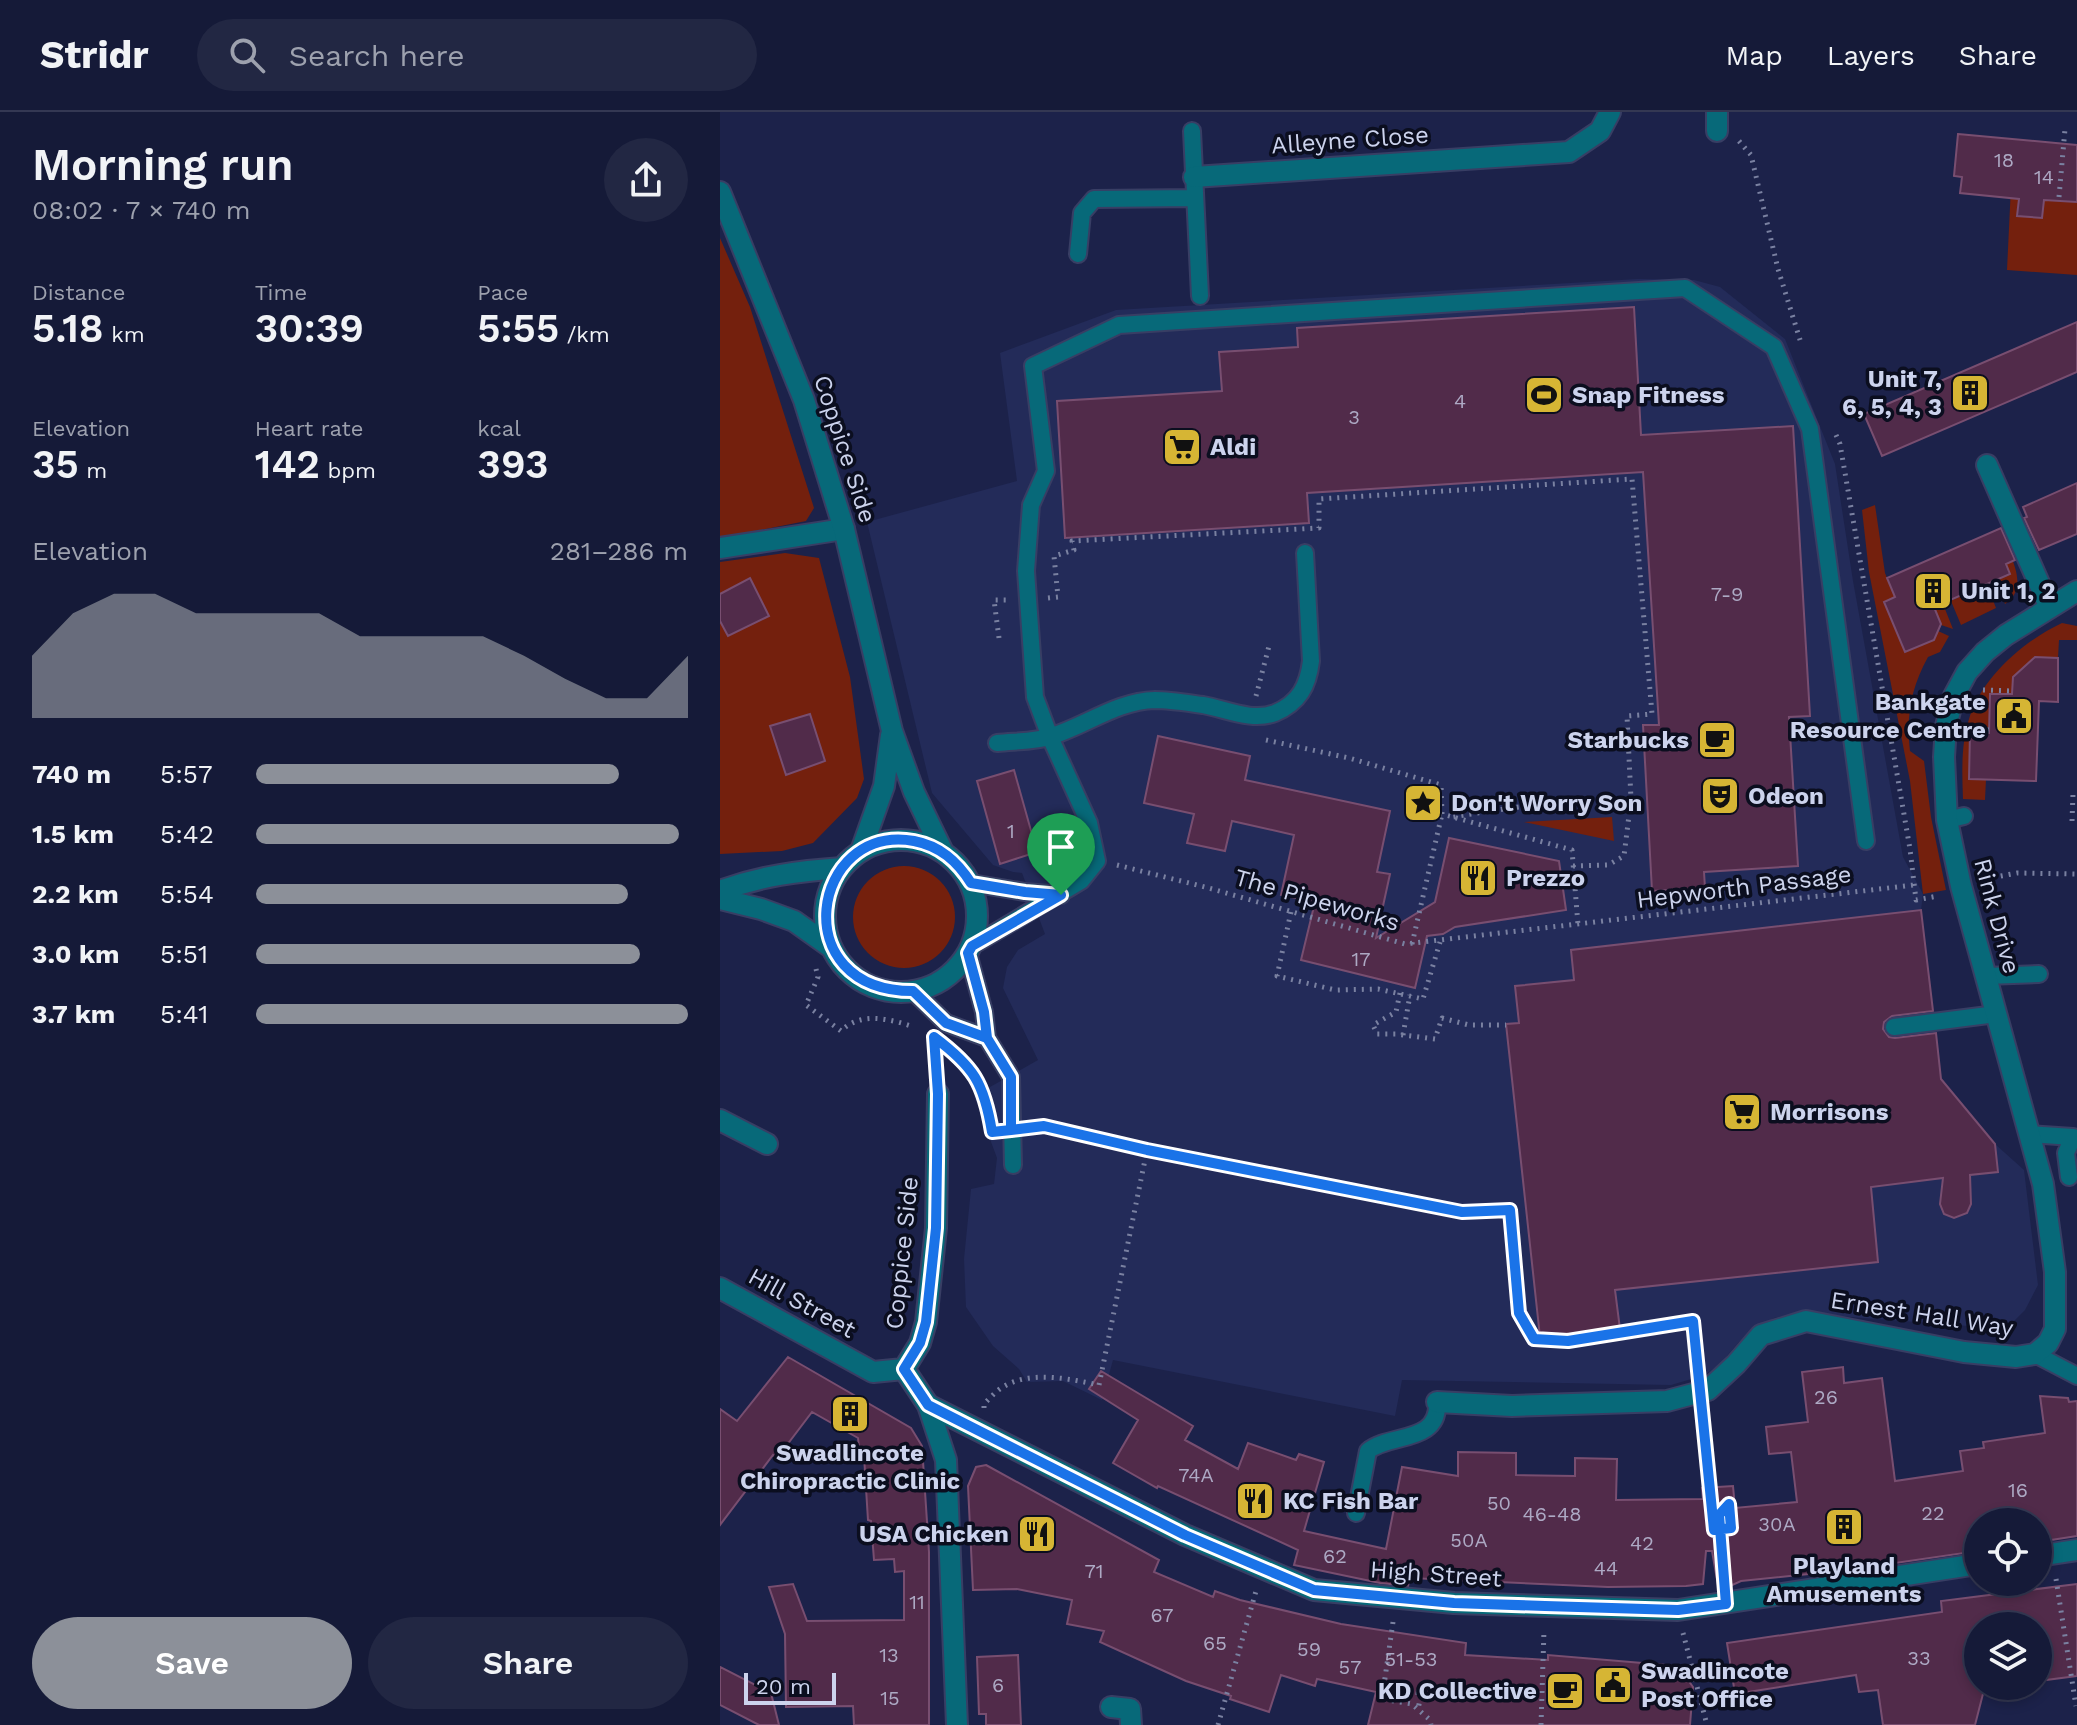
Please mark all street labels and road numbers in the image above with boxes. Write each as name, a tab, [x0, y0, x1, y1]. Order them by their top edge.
street label: Alleyne Close	[1270, 121, 1430, 159]
street label: Coppice Side	[808, 372, 882, 526]
street label: Rink Drive	[1968, 855, 2026, 977]
street label: Hepworth Passage	[1635, 860, 1853, 914]
street label: The Pipeworks	[1231, 863, 1403, 937]
street label: Coppice Side	[880, 1175, 924, 1331]
street label: Hill Street	[743, 1262, 861, 1344]
street label: Ernest Hall Way	[1829, 1286, 2016, 1342]
street label: High Street	[1369, 1555, 1503, 1593]

